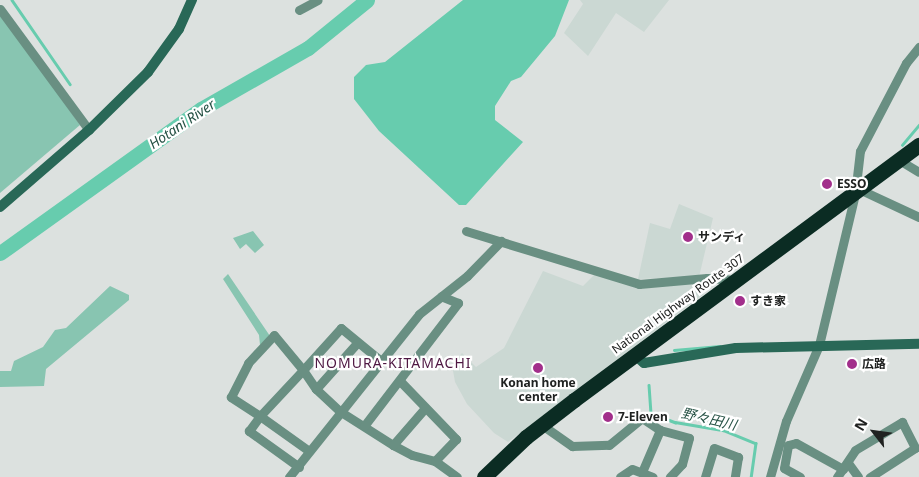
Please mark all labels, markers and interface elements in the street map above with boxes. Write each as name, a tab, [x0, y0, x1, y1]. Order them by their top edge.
water label: Hotani River	[146, 96, 218, 152]
place label: ESSO	[837, 177, 866, 191]
marker: ESSO	[821, 178, 833, 190]
place label: サンディ	[698, 230, 746, 244]
marker: サンディ	[682, 231, 694, 243]
street label: National Highway Route 307	[609, 251, 747, 357]
place label: すき家	[750, 294, 786, 308]
marker: すき家	[734, 295, 746, 307]
district label: NOMURA-KITAMACHI	[312, 355, 474, 371]
place label: 広路	[862, 357, 886, 371]
marker: 広路	[846, 358, 858, 370]
marker: Konan home center	[532, 362, 544, 374]
place label: Konan home center	[500, 376, 576, 404]
water label: 野々田川	[680, 405, 738, 433]
north arrow	[849, 407, 899, 457]
place label: 7-Eleven	[618, 410, 668, 424]
marker: 7-Eleven	[602, 411, 614, 423]
text: N	[849, 415, 872, 434]

